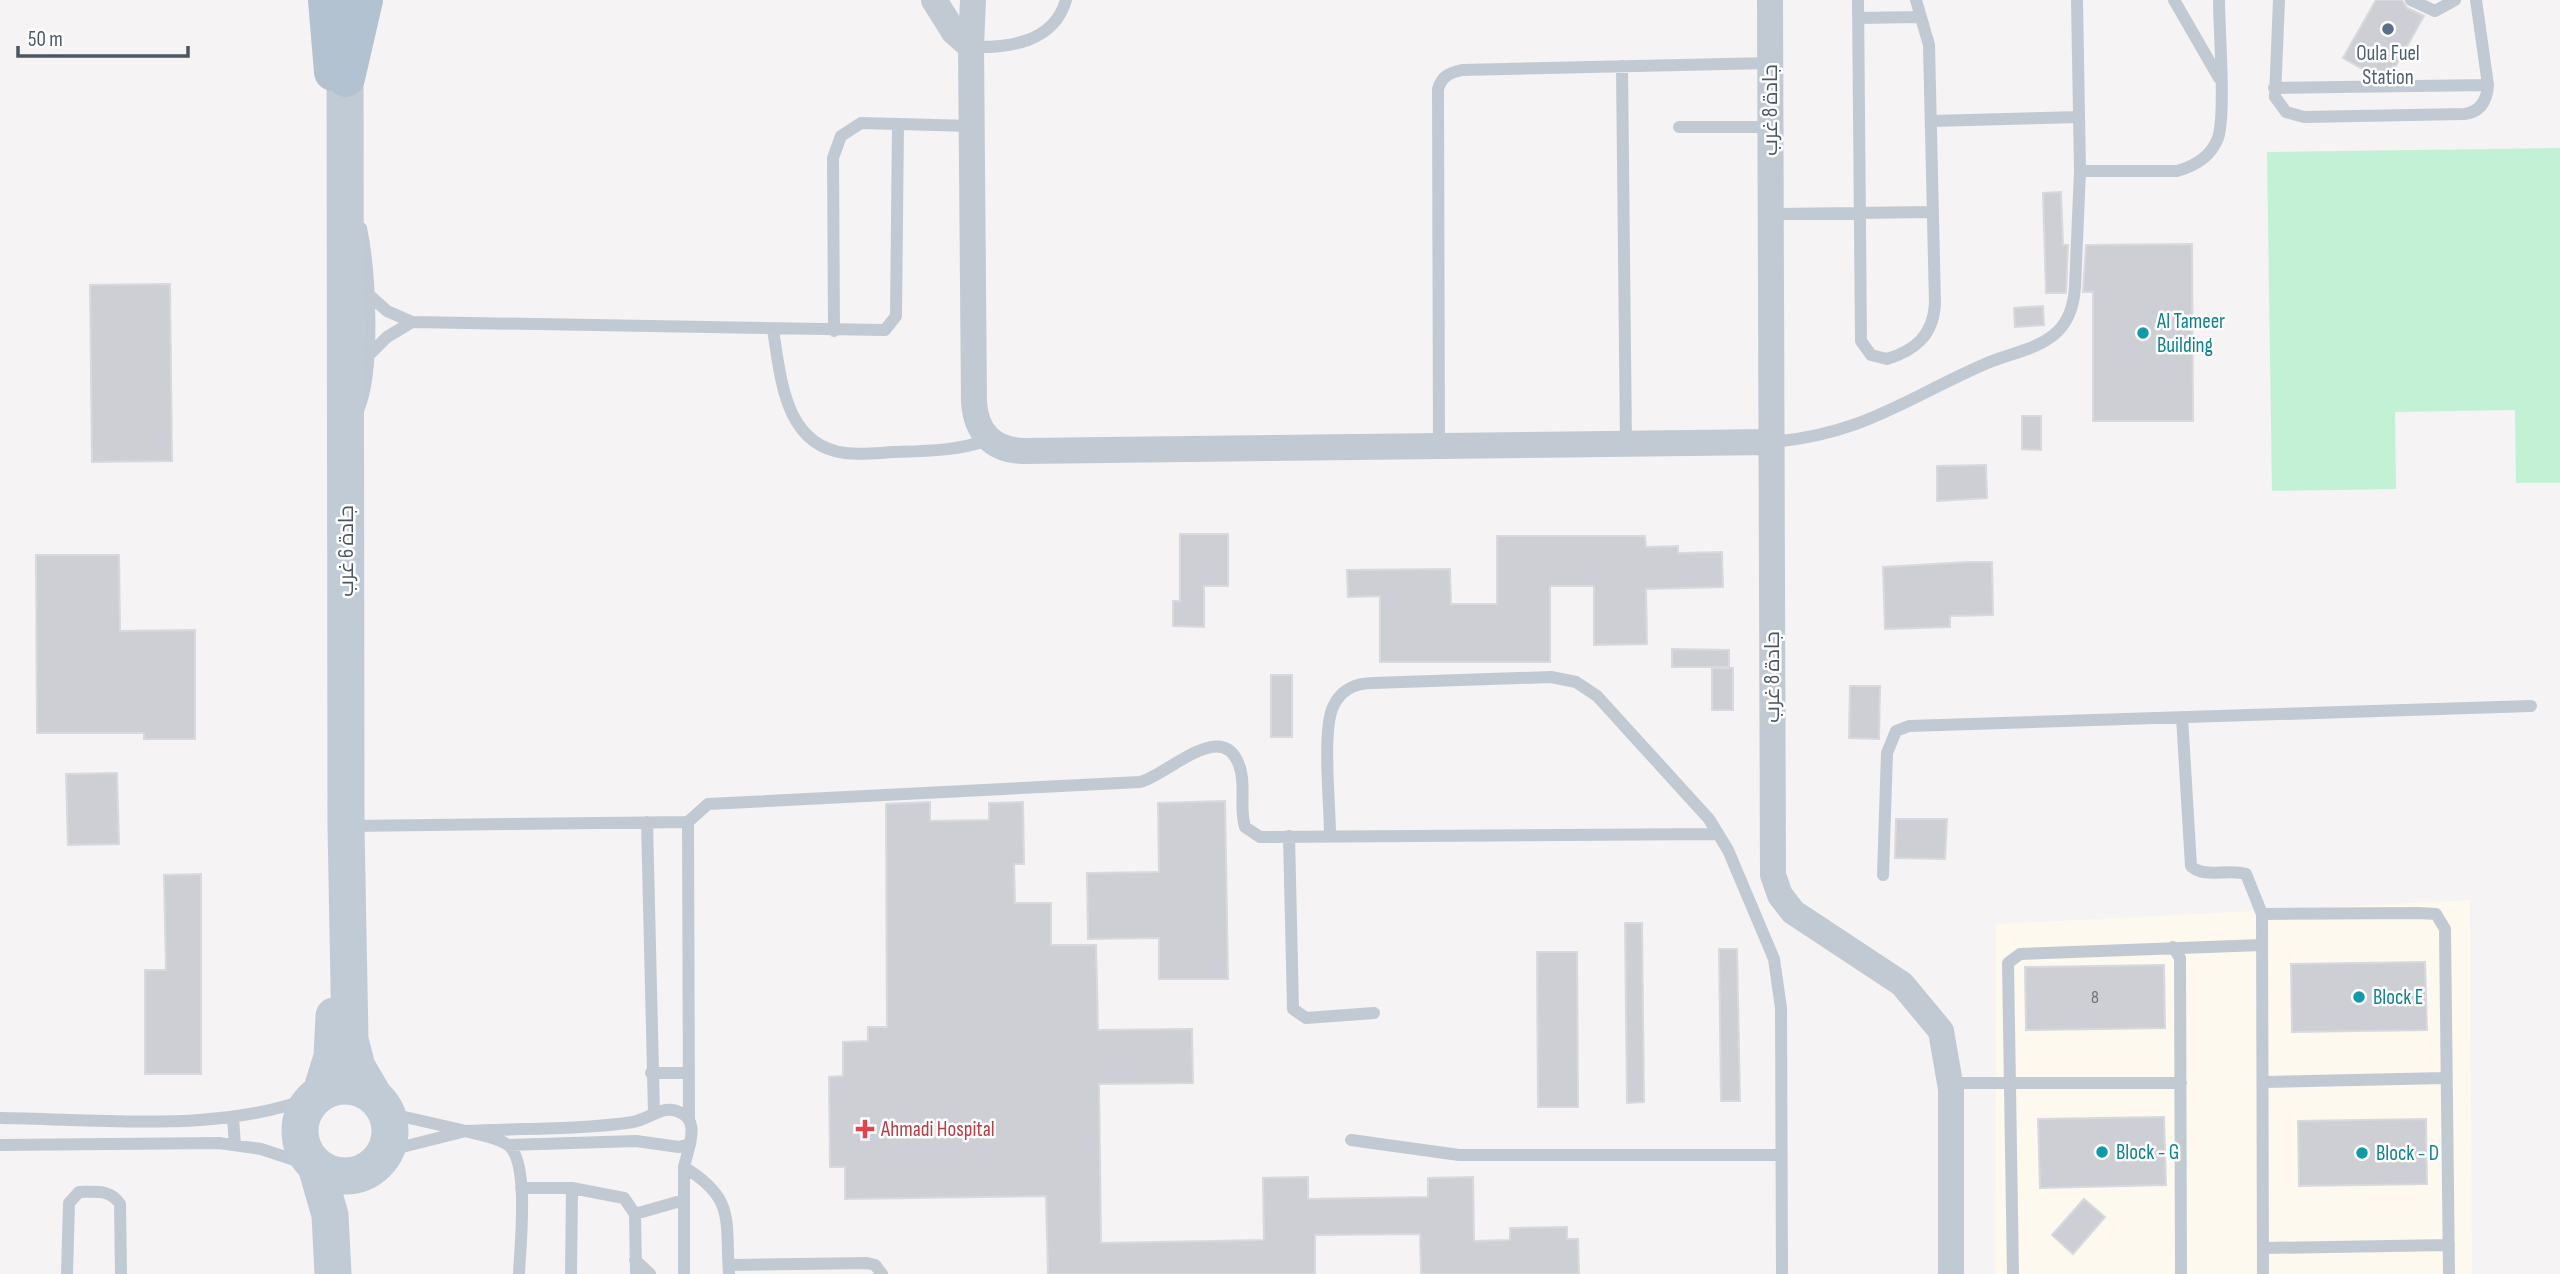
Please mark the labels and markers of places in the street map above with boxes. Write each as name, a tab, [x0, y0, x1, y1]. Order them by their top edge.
marker: Oula Fuel Station	[2380, 21, 2396, 37]
place label: Oula Fuel Station	[2356, 41, 2420, 90]
place label: Al Tameer Building	[2156, 309, 2225, 358]
marker: Al Tameer Building	[2135, 325, 2151, 341]
place label: Block E	[2373, 985, 2423, 1010]
marker: Block E	[2351, 989, 2367, 1005]
place label: Ahmadi Hospital	[880, 1117, 995, 1142]
marker: Ahmadi Hospital	[855, 1119, 875, 1139]
place label: Block - G	[2116, 1140, 2179, 1165]
place label: Block - D	[2376, 1141, 2439, 1166]
marker: Block - G	[2094, 1144, 2110, 1160]
marker: Block - D	[2354, 1145, 2370, 1161]

